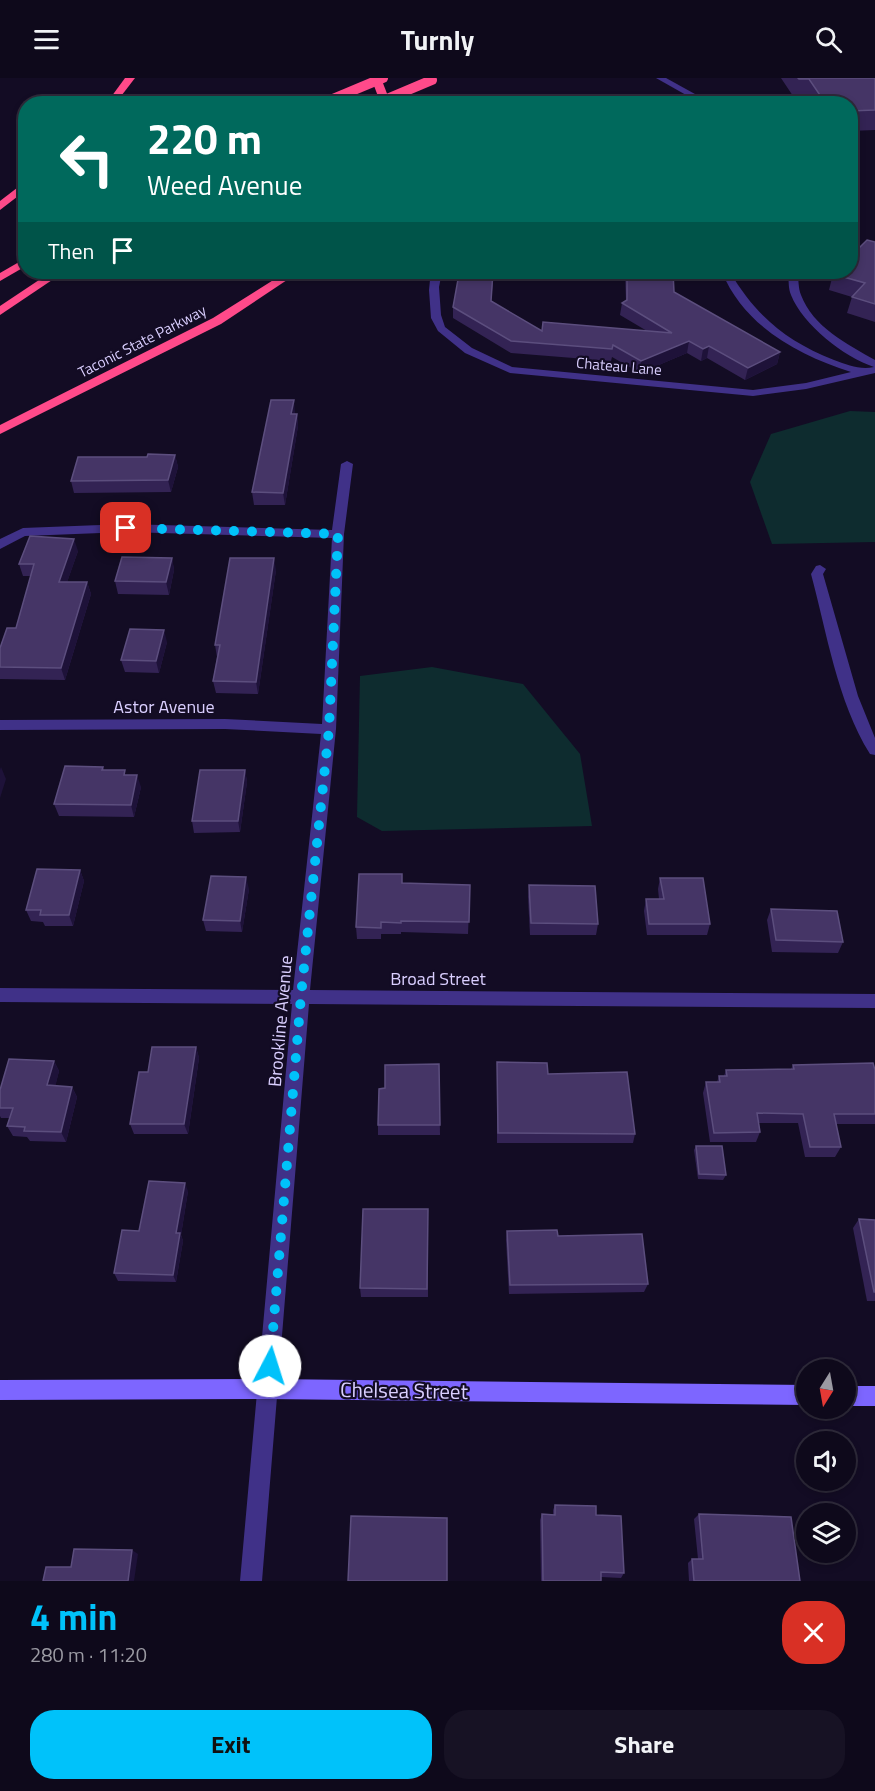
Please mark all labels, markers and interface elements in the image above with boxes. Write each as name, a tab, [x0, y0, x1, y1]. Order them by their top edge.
text: Turnly	[401, 19, 474, 60]
icon: menu	[30, 23, 63, 56]
icon: search	[812, 23, 845, 56]
text: 220 m	[147, 106, 262, 170]
icon: left	[48, 120, 126, 198]
text: Weed Avenue	[147, 164, 302, 205]
text: Then	[48, 234, 94, 268]
icon: arrive	[106, 234, 139, 267]
street label: Taconic State Parkway	[74, 299, 210, 383]
street label: Chateau Lane	[575, 351, 663, 381]
pin	[100, 502, 151, 553]
icon: arrive	[109, 511, 142, 544]
street label: Astor Avenue	[113, 693, 215, 720]
street label: Brookline Avenue	[261, 954, 299, 1088]
street label: Broad Street	[390, 965, 486, 992]
position arrow	[238, 1334, 302, 1398]
north arrow	[796, 1359, 856, 1419]
map controls	[796, 1359, 856, 1563]
street label: Chelsea Street	[340, 1373, 469, 1407]
button: sound	[796, 1431, 856, 1491]
button: layers	[796, 1503, 856, 1563]
text: 4 min	[30, 1589, 117, 1644]
button: close	[782, 1601, 845, 1664]
text: 280 m · 11:20	[30, 1639, 147, 1670]
button: Exit	[30, 1710, 432, 1779]
button: Share	[444, 1710, 845, 1779]

